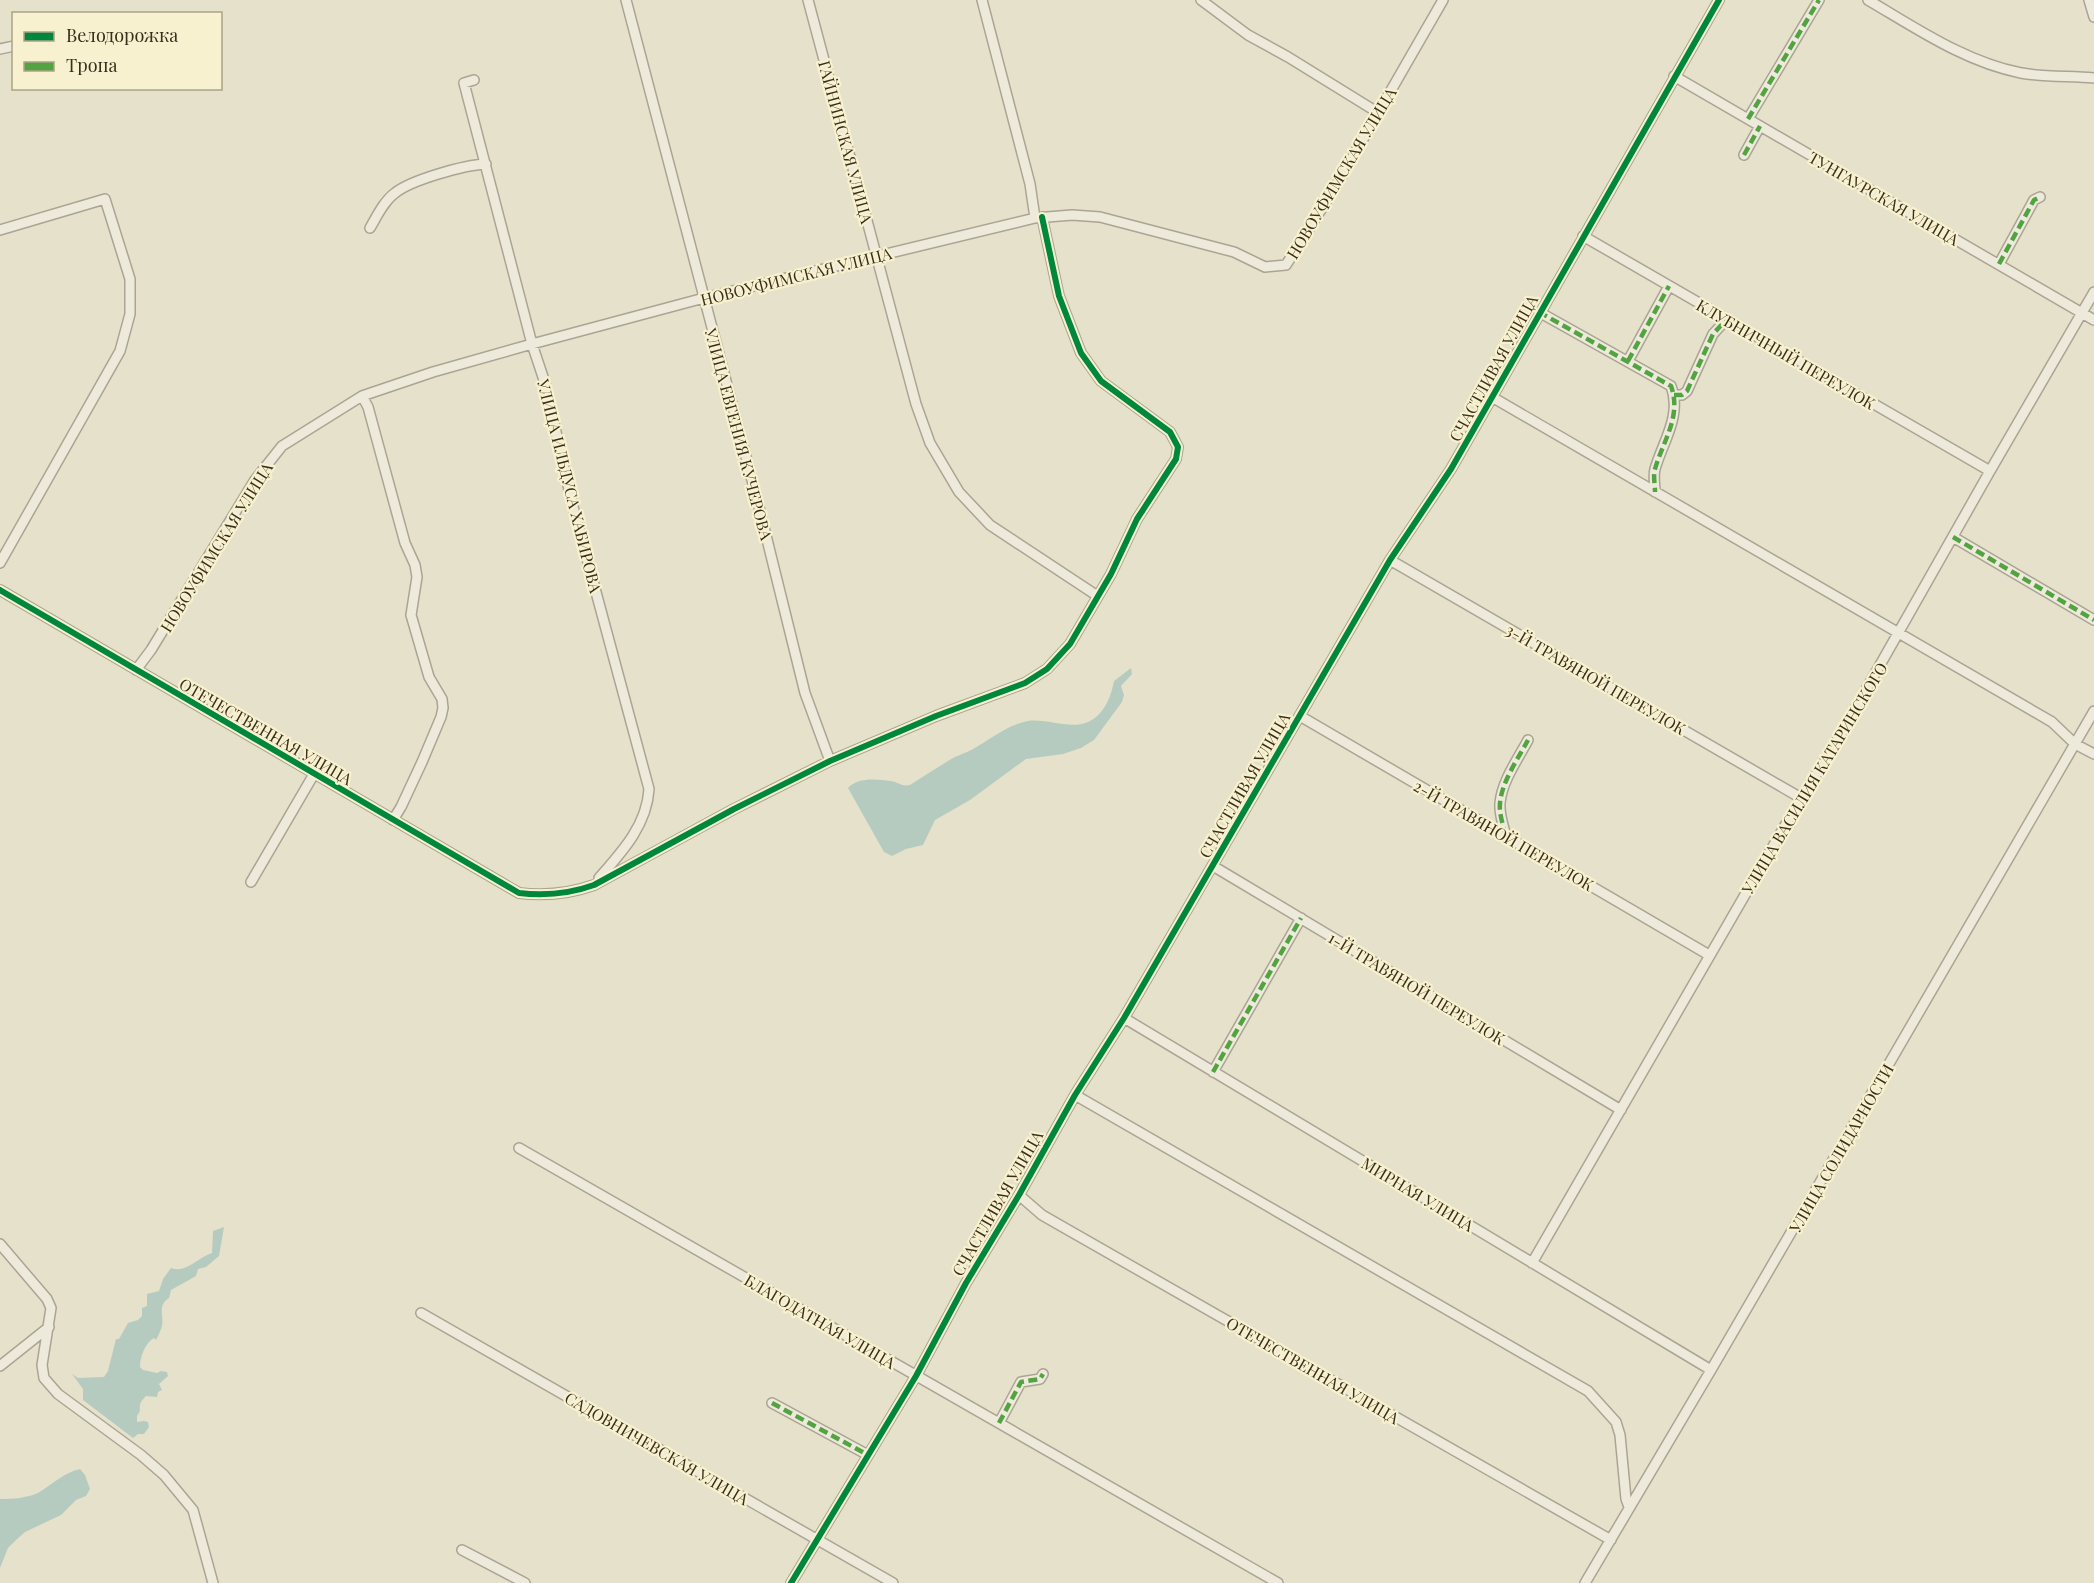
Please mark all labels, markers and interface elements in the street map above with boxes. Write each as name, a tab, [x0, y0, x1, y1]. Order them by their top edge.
legend	[12, 12, 222, 90]
text: Велодорожка	[66, 23, 178, 47]
text: Тропа	[66, 53, 117, 77]
street label: ГАЙНИНСКАЯ УЛИЦА	[814, 58, 878, 227]
street label: НОВОУФИМСКАЯ УЛИЦА	[1281, 83, 1401, 263]
street label: ТУНГАУРСКАЯ УЛИЦА	[1805, 146, 1964, 250]
street label: НОВОУФИМСКАЯ УЛИЦА	[698, 242, 895, 310]
street label: СЧАСТЛИВАЯ УЛИЦА	[1444, 290, 1542, 445]
street label: КЛУБНИЧНЫЙ ПЕРЕУЛОК	[1693, 294, 1879, 414]
street label: УЛИЦА ЕВГЕНИЯ КУЧЕРОВА	[700, 325, 778, 543]
street label: УЛИЦА ИЛЬДУСА ХАБИРОВА	[533, 376, 607, 596]
street label: НОВОУФИМСКАЯ УЛИЦА	[155, 457, 277, 636]
street label: 3-Й ТРАВЯНОЙ ПЕРЕУЛОК	[1502, 619, 1690, 739]
street label: УЛИЦА ВАСИЛИЯ КАТАРИНСКОГО	[1736, 658, 1892, 899]
street label: ОТЕЧЕСТВЕННАЯ УЛИЦА	[176, 673, 357, 790]
street label: СЧАСТЛИВАЯ УЛИЦА	[1194, 708, 1295, 861]
street label: 2-Й ТРАВЯНОЙ ПЕРЕУЛОК	[1410, 775, 1598, 895]
street label: 1-Й ТРАВЯНОЙ ПЕРЕУЛОК	[1325, 927, 1510, 1049]
street label: УЛИЦА СОЛИДАРНОСТИ	[1783, 1060, 1898, 1237]
street label: СЧАСТЛИВАЯ УЛИЦА	[947, 1126, 1048, 1279]
street label: МИРНАЯ УЛИЦА	[1358, 1152, 1479, 1236]
street label: БЛАГОДАТНАЯ УЛИЦА	[741, 1269, 900, 1373]
street label: ОТЕЧЕСТВЕННАЯ УЛИЦА	[1223, 1312, 1404, 1429]
street label: САДОВНИЧЕВСКАЯ УЛИЦА	[561, 1387, 754, 1510]

